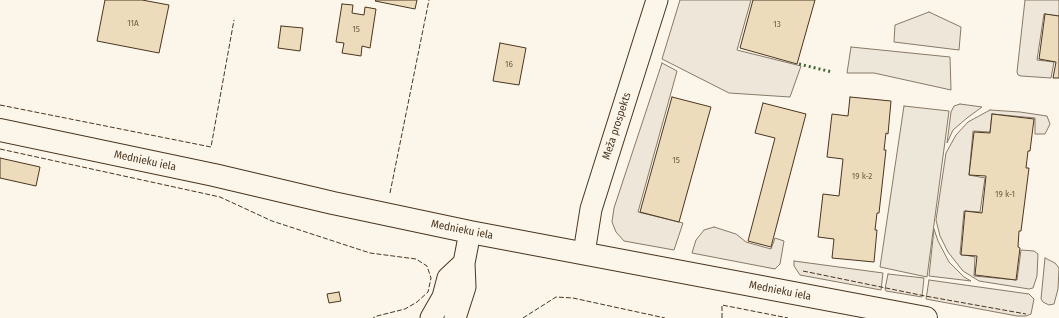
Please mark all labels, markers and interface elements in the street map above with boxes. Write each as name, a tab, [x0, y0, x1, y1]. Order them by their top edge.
house number: 11A	[127, 18, 139, 28]
house number: 13	[773, 19, 781, 29]
house number: 15	[352, 24, 360, 34]
house number: 16	[505, 59, 513, 69]
street label: Meža prospekts	[600, 91, 634, 161]
street label: Mednieku iela	[113, 148, 177, 174]
house number: 15	[672, 155, 680, 165]
house number: 19 k-2	[852, 171, 872, 181]
house number: 19 k-1	[995, 189, 1015, 199]
street label: Mednieku iela	[430, 218, 494, 242]
street label: Mednieku iela	[748, 279, 812, 303]

